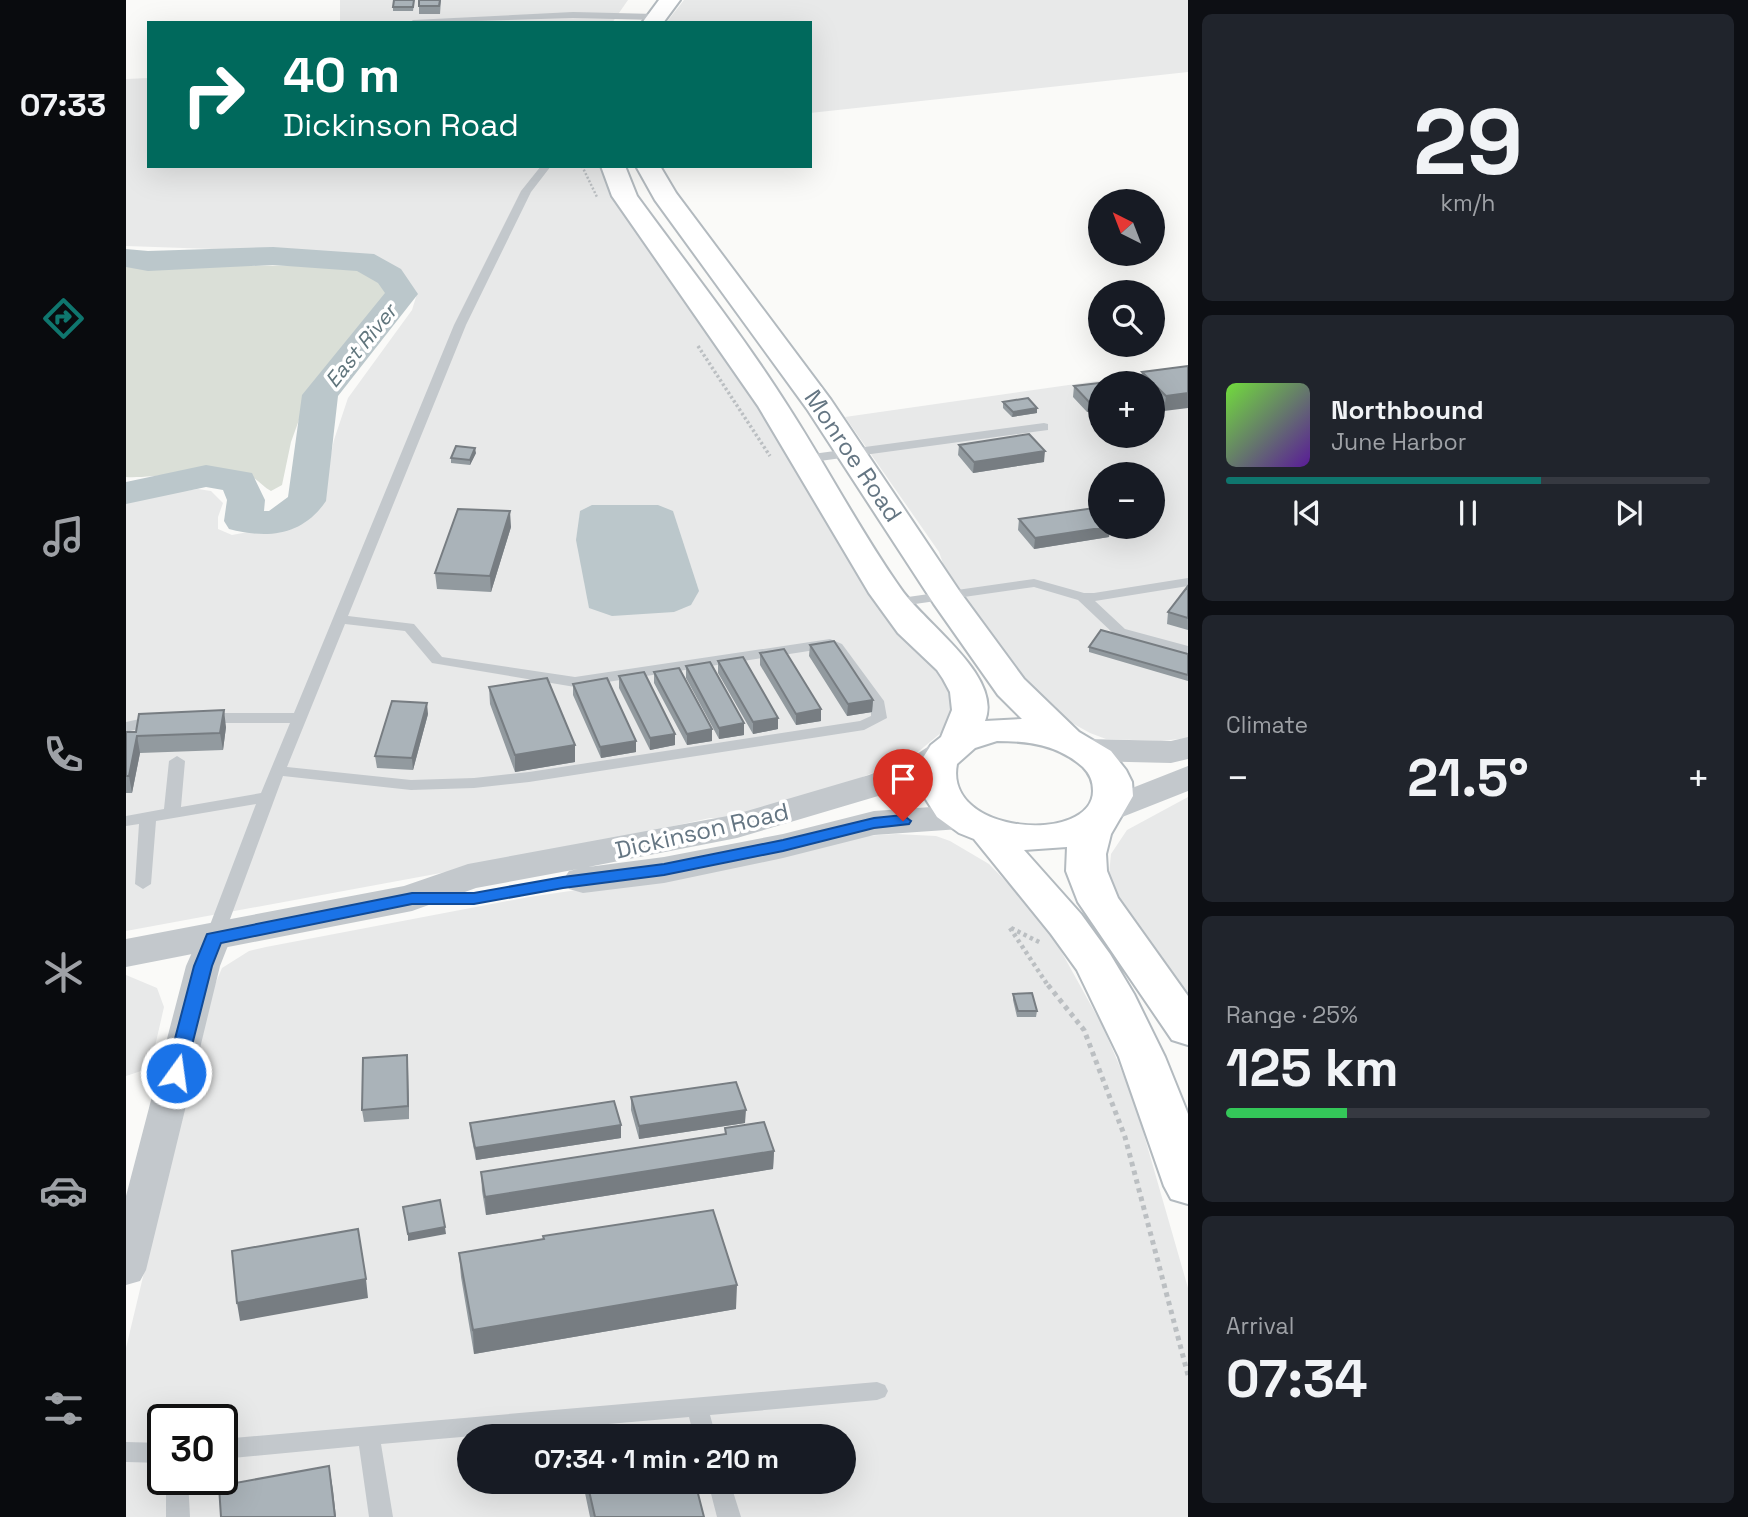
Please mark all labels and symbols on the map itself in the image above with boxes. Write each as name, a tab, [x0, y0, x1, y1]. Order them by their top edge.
north arrow	[1088, 189, 1166, 266]
water label: East River	[319, 297, 404, 393]
street label: Monroe Road	[798, 384, 909, 528]
pin	[873, 749, 933, 821]
street label: Dickinson Road	[612, 796, 792, 866]
position arrow	[139, 1036, 213, 1110]
speed limit sign: 30	[147, 1404, 238, 1495]

